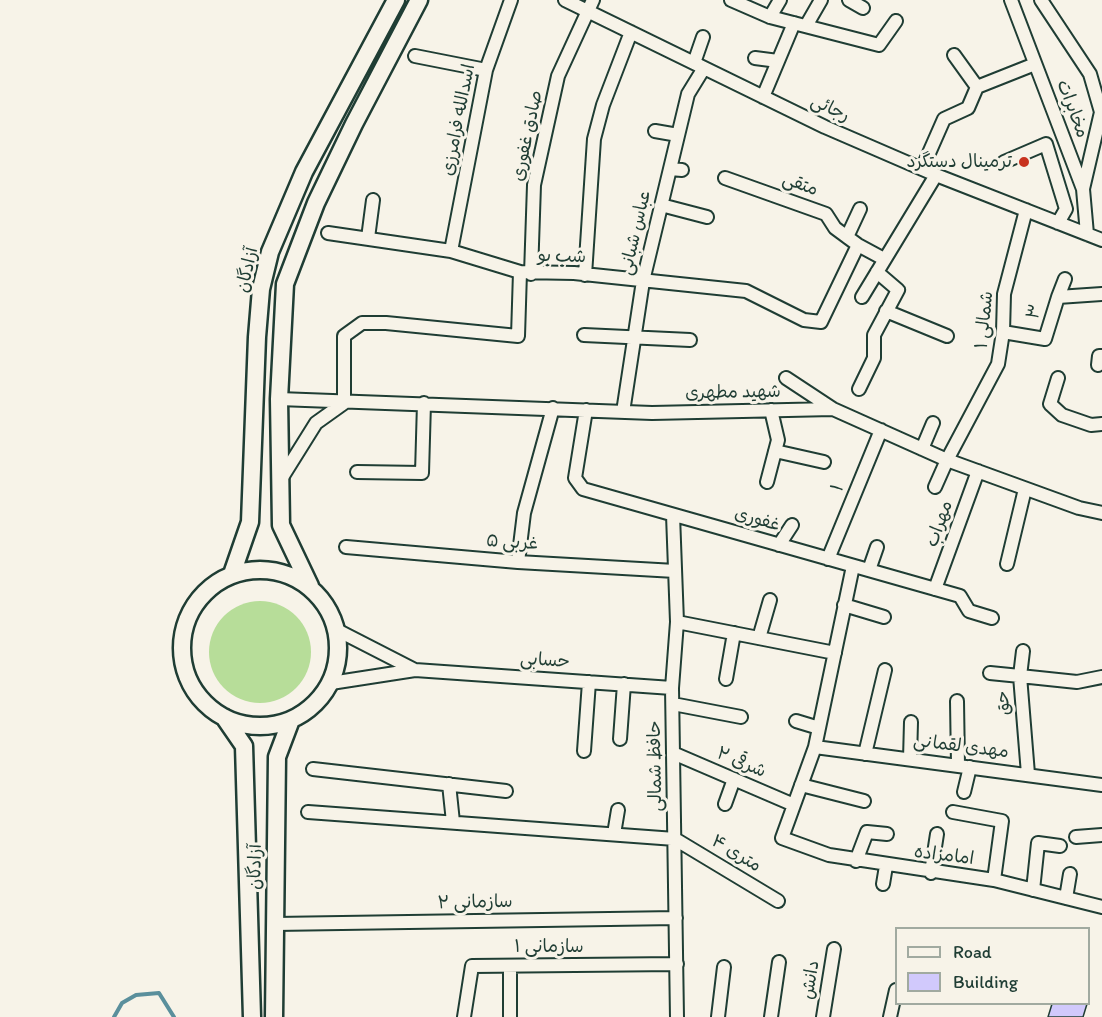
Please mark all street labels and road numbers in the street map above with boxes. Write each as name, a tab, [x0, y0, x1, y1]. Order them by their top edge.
street label: اسدالله فرامرزی	[438, 62, 480, 178]
street label: مخابرات	[1051, 77, 1093, 141]
street label: صادق غفوری	[508, 89, 548, 183]
street label: رجائی	[807, 91, 853, 127]
street label: متقی	[779, 169, 821, 201]
street label: عباس شبانی	[616, 188, 656, 278]
street label: آزادگان	[232, 245, 264, 295]
street label: شب بو	[537, 245, 587, 269]
street label: ۱ شمالی	[971, 290, 999, 350]
street label: ۳	[1022, 302, 1048, 322]
street label: شهید مطهری	[685, 381, 781, 405]
street label: ۱	[827, 481, 849, 495]
street label: مهراب	[922, 498, 958, 550]
street label: غفوری	[732, 503, 782, 537]
street label: ۵ غربی	[485, 530, 539, 556]
street label: حسابی	[519, 648, 571, 674]
street label: حق	[992, 690, 1016, 716]
street label: حافظ شمالی	[644, 720, 668, 812]
street label: مهدی لقمانی	[912, 730, 1010, 764]
street label: ۲ شرقی	[713, 743, 769, 783]
street label: ۴ متری	[707, 831, 765, 877]
street label: امامزاده	[913, 842, 975, 870]
street label: آزادگان	[245, 844, 267, 890]
street label: سازمانی ۲	[437, 892, 513, 914]
street label: سازمانی ۱	[514, 936, 584, 958]
street label: دانش	[797, 959, 825, 1001]

